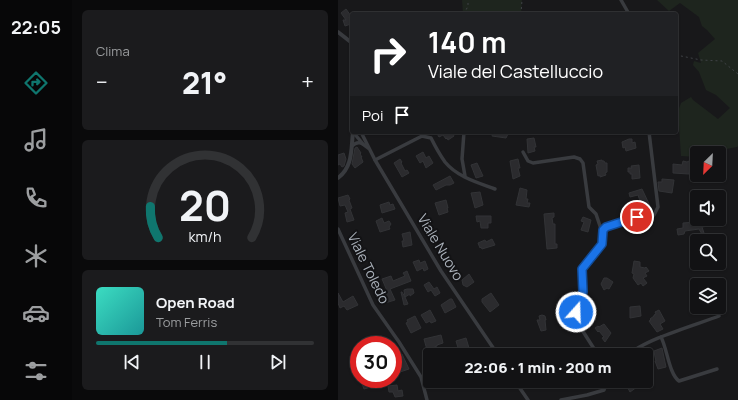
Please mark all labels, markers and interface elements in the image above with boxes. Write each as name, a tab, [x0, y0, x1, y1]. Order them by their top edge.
text: 22:05	[11, 15, 61, 39]
text: 140 m	[428, 23, 507, 61]
icon: right	[362, 28, 414, 80]
text: Clima	[96, 42, 130, 60]
text: Viale del Castelluccio	[428, 59, 603, 83]
text: 21°	[182, 62, 227, 103]
text: −	[96, 67, 108, 97]
text: +	[301, 67, 314, 97]
icon: directions	[22, 69, 50, 97]
icon: arrive	[391, 104, 413, 126]
text: Poi	[362, 105, 383, 126]
icon: music	[22, 126, 50, 154]
north arrow	[690, 146, 726, 182]
map controls	[690, 146, 726, 314]
text: 20	[179, 177, 231, 233]
icon: phone	[22, 184, 50, 212]
button: sound	[690, 190, 726, 226]
pin	[620, 200, 654, 234]
icon: arrive	[626, 206, 648, 228]
street label: Viale Nuovo	[414, 210, 468, 284]
text: km/h	[188, 227, 222, 246]
street label: Viale Toledo	[344, 229, 394, 307]
button: search	[690, 234, 726, 270]
icon: climate	[22, 242, 50, 270]
button: layers	[690, 278, 726, 314]
position arrow	[555, 291, 597, 333]
text: Open Road	[156, 292, 235, 313]
icon: car	[22, 299, 50, 327]
text: Tom Ferris	[156, 313, 217, 331]
speed limit sign: 30	[350, 336, 402, 388]
icon: previous	[121, 351, 143, 373]
icon: pause	[194, 351, 216, 373]
icon: next	[267, 351, 289, 373]
icon: filters	[22, 357, 50, 385]
text: 22:06 · 1 min · 200 m	[465, 357, 611, 378]

